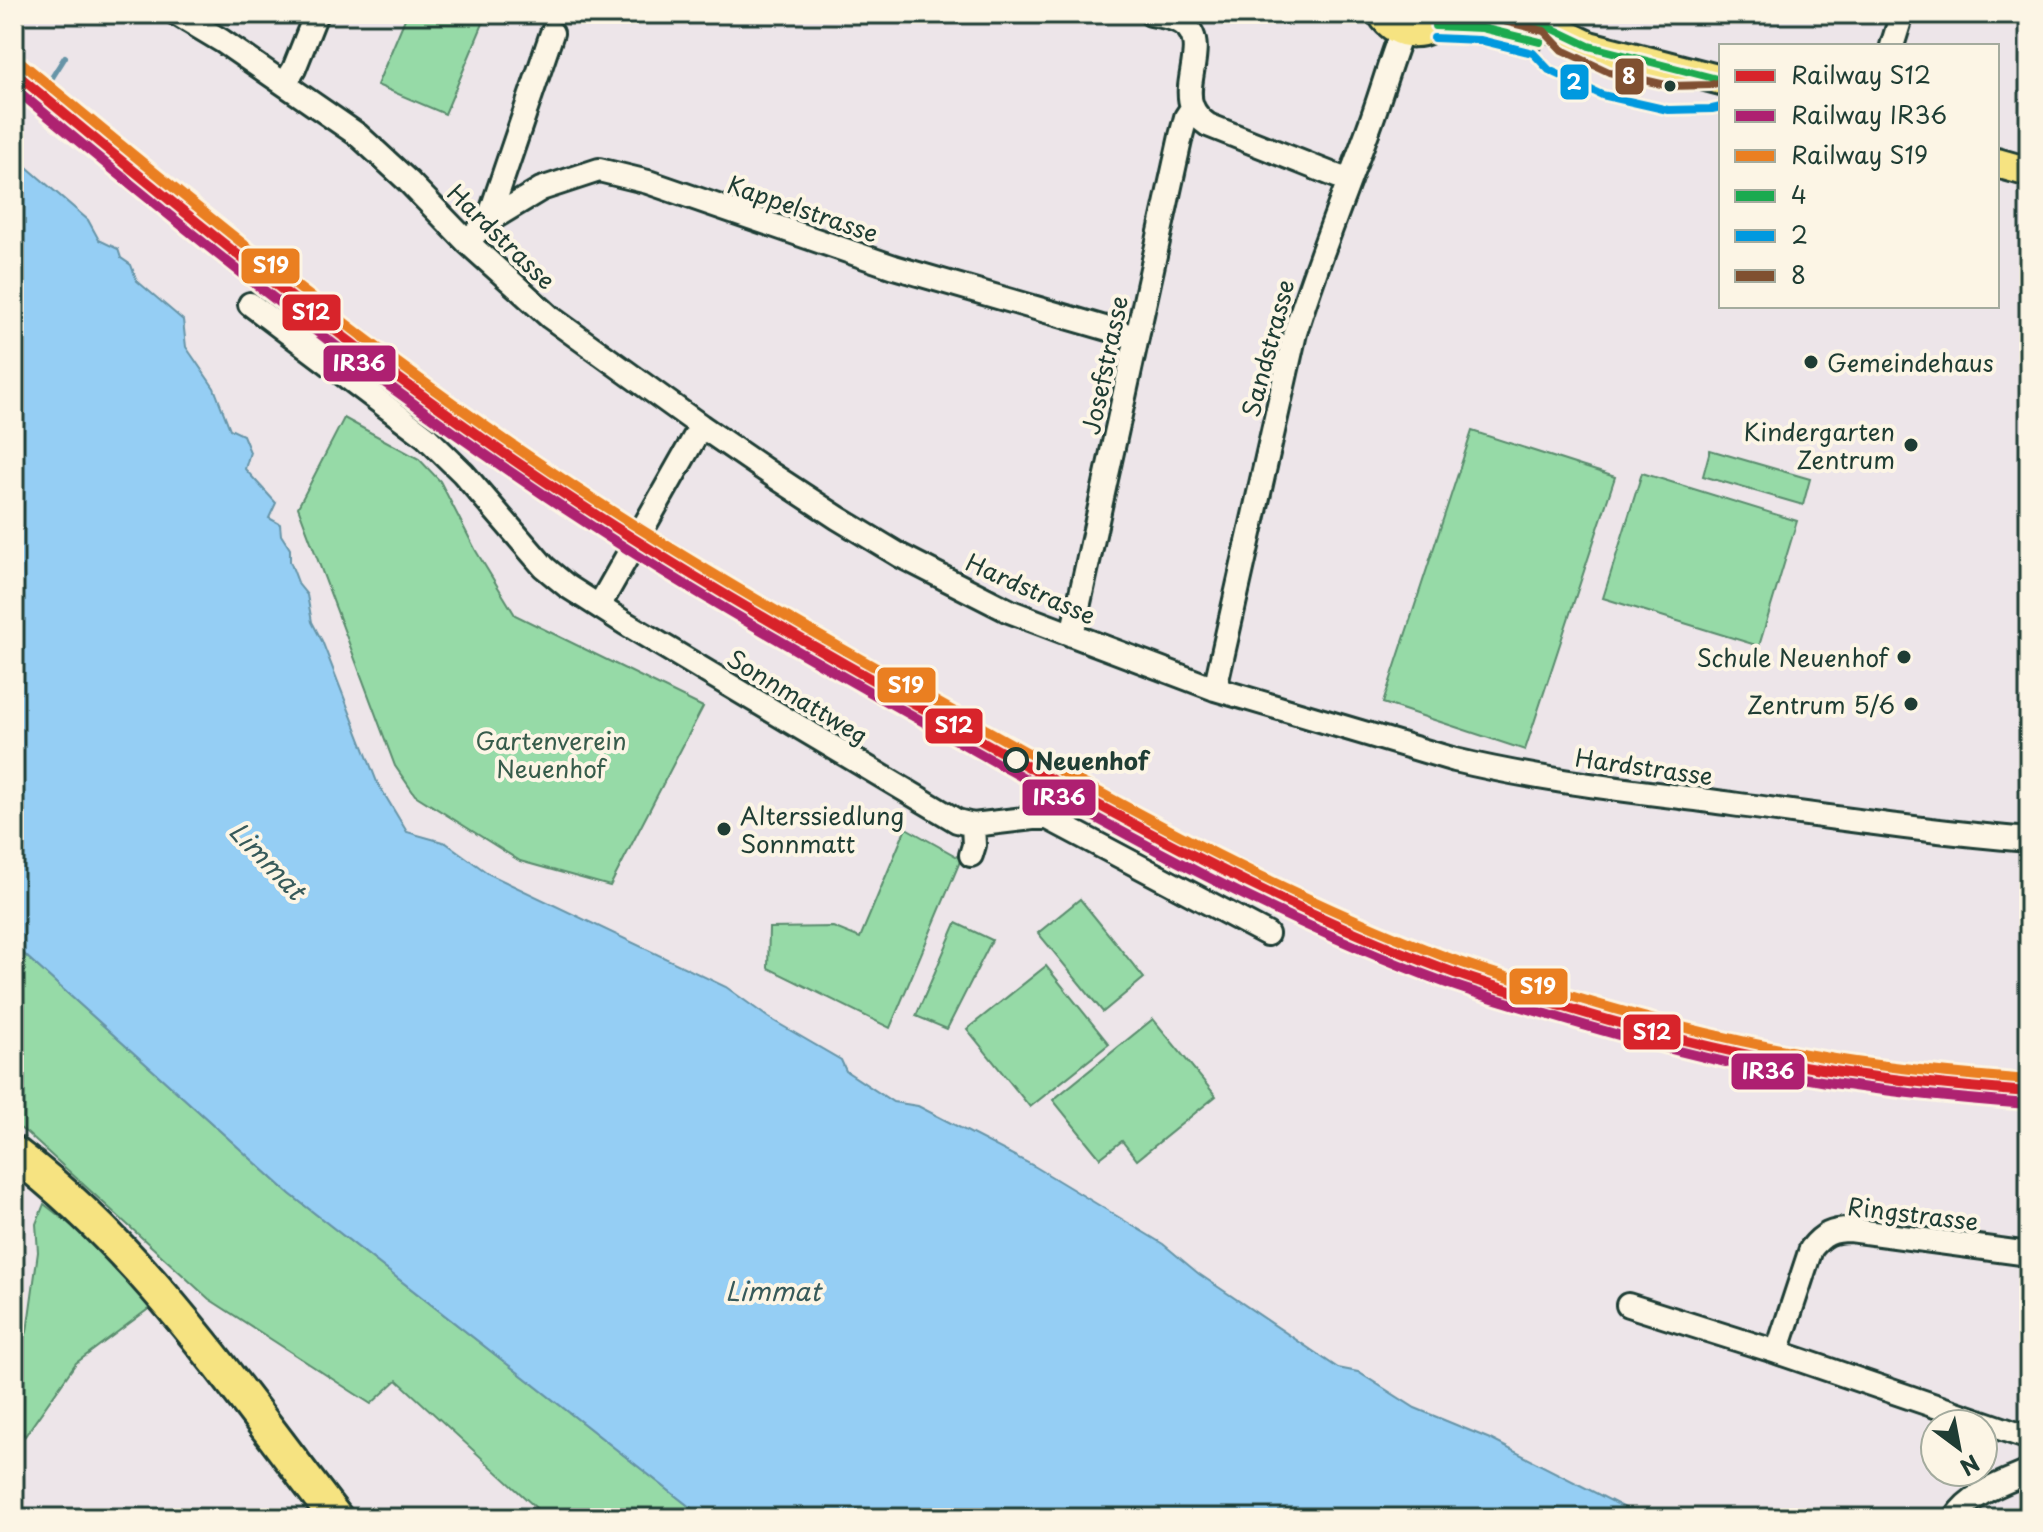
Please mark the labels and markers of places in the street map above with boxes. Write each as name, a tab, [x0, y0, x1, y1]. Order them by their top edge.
unlabelled marker	[1662, 78, 1678, 94]
place label: Gemeindehaus	[1827, 344, 1994, 380]
marker: Gemeindehaus	[1802, 353, 1820, 371]
place label: Kindergarten Zentrum	[1743, 413, 1895, 477]
marker: Kindergarten Zentrum	[1902, 436, 1920, 454]
place label: Schule Neuenhof	[1696, 639, 1890, 675]
marker: Schule Neuenhof	[1895, 648, 1913, 666]
place label: Zentrum 5/6	[1747, 686, 1895, 722]
marker: Zentrum 5/6	[1902, 695, 1920, 713]
place label: Neuenhof	[1035, 742, 1151, 778]
marker: Neuenhof	[1004, 748, 1028, 772]
place label: Alterssiedlung Sonnmatt	[740, 797, 904, 861]
marker: Alterssiedlung Sonnmatt	[715, 820, 733, 838]

